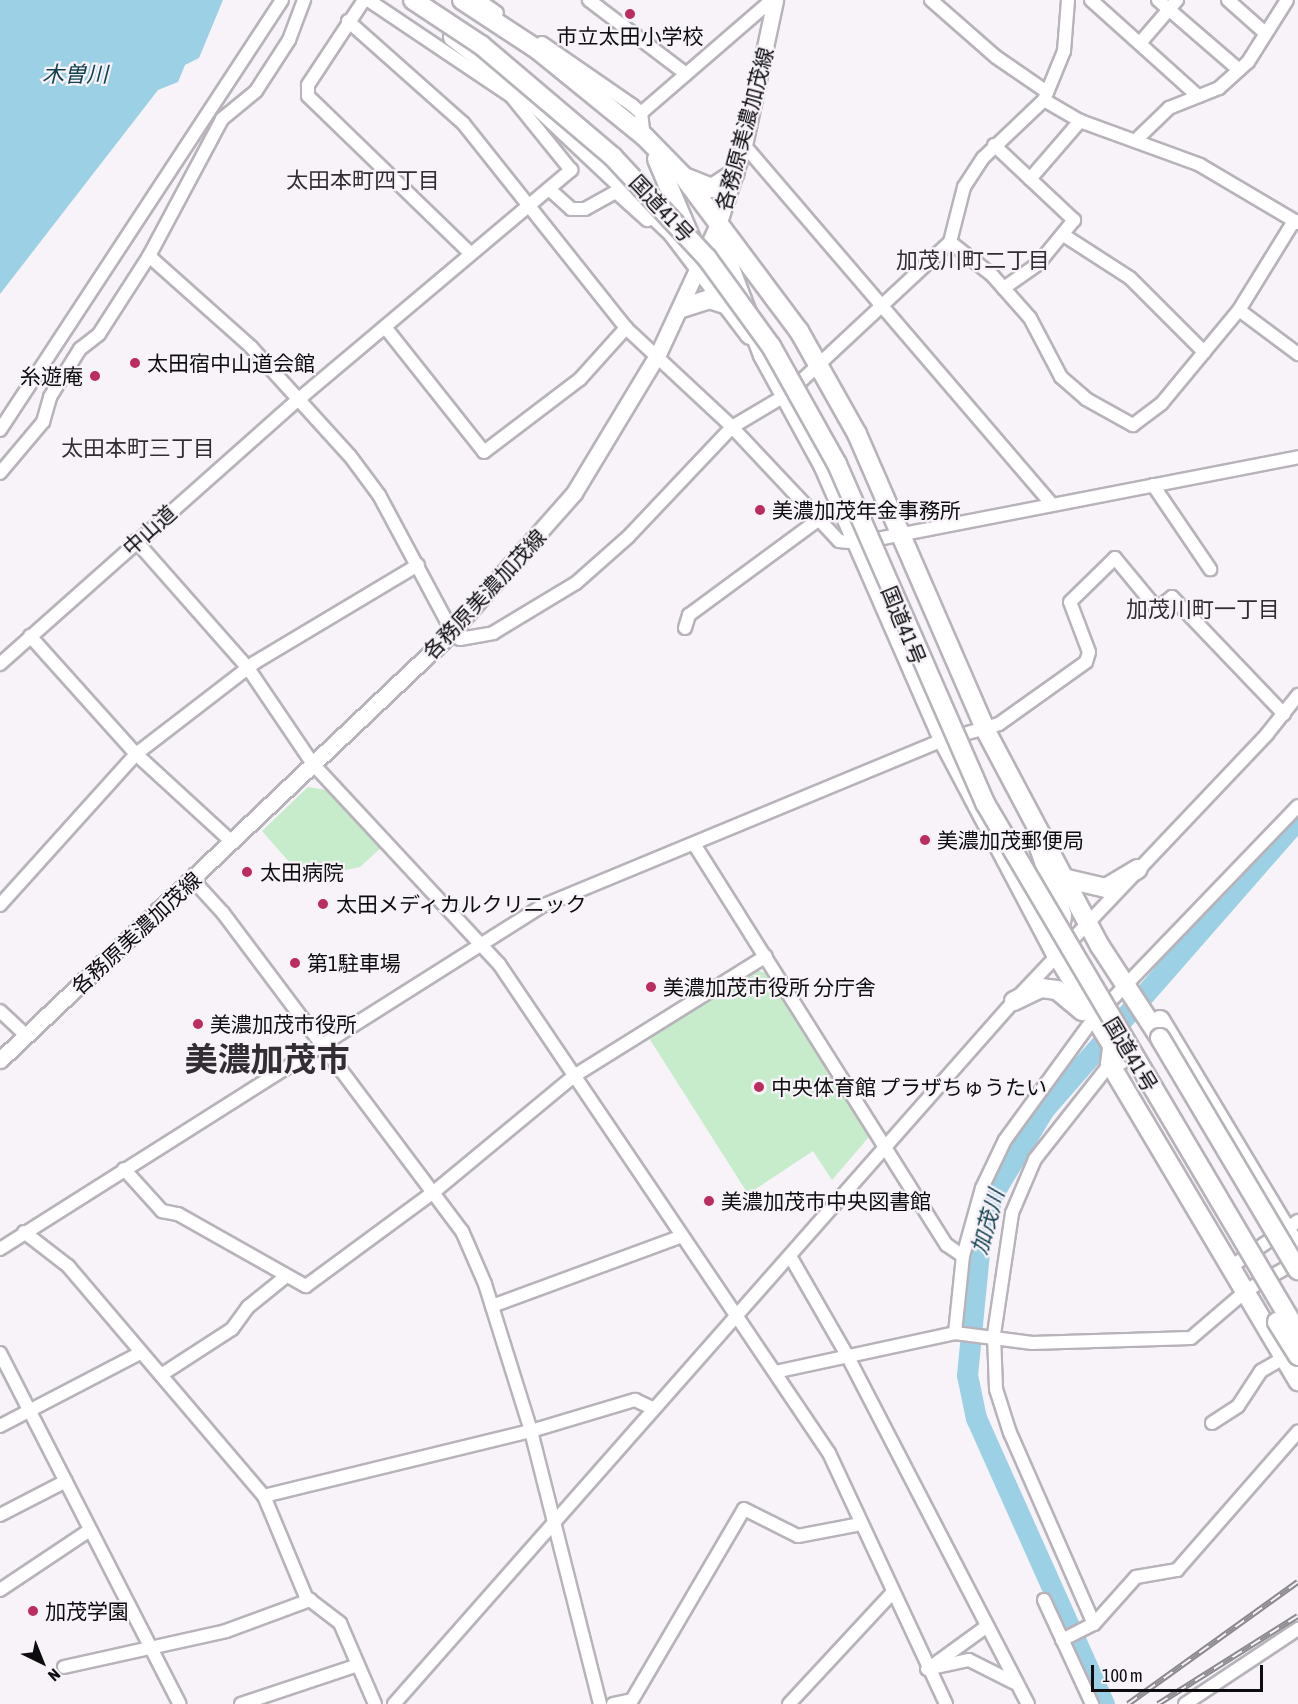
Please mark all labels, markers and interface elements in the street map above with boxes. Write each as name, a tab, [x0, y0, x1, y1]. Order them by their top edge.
marker: 市立太田小学校	[623, 7, 637, 21]
place label: 市立太田小学校	[557, 23, 703, 49]
street label: 各務原美濃加茂線	[710, 45, 778, 213]
water label: 木曽川	[42, 62, 108, 88]
district label: 太田本町四丁目	[286, 168, 440, 194]
street label: 国道41号	[625, 169, 699, 247]
district label: 加茂川町二丁目	[896, 248, 1050, 274]
place label: 太田宿中山道会館	[147, 350, 315, 376]
marker: 太田宿中山道会館	[128, 356, 142, 370]
place label: 糸遊庵	[20, 363, 83, 389]
marker: 糸遊庵	[88, 369, 102, 383]
district label: 太田本町三丁目	[61, 436, 215, 462]
place label: 美濃加茂年金事務所	[772, 497, 961, 523]
street label: 中山道	[117, 500, 181, 560]
marker: 美濃加茂年金事務所	[753, 503, 767, 517]
street label: 各務原美濃加茂線	[417, 524, 551, 664]
street label: 国道41号	[877, 582, 931, 668]
district label: 加茂川町一丁目	[1126, 597, 1280, 623]
place label: 美濃加茂郵便局	[937, 827, 1084, 853]
marker: 美濃加茂郵便局	[918, 833, 932, 847]
place label: 太田病院	[260, 859, 344, 885]
marker: 太田病院	[238, 863, 256, 881]
street label: 各務原美濃加茂線	[66, 866, 206, 1000]
place label: 太田メディカルクリニック	[336, 891, 588, 917]
marker: 太田メディカルクリニック	[314, 895, 332, 913]
place label: 第1駐車場	[307, 950, 401, 976]
marker: 第1駐車場	[288, 956, 302, 970]
place label: 美濃加茂市役所 分庁舎	[663, 974, 876, 1000]
marker: 美濃加茂市役所 分庁舎	[644, 980, 658, 994]
place label: 美濃加茂市役所	[210, 1011, 357, 1037]
street label: 国道41号	[1099, 1012, 1163, 1096]
marker: 美濃加茂市役所	[191, 1017, 205, 1031]
district label: 美濃加茂市	[185, 1040, 349, 1080]
place label: 中央体育館 プラザちゅうたい	[771, 1074, 1047, 1100]
marker: 中央体育館 プラザちゅうたい	[752, 1080, 766, 1094]
water label: 加茂川	[966, 1187, 1010, 1257]
place label: 美濃加茂市中央図書館	[721, 1188, 931, 1214]
marker: 美濃加茂市中央図書館	[702, 1194, 716, 1208]
place label: 加茂学園	[45, 1598, 129, 1624]
marker: 加茂学園	[26, 1604, 40, 1618]
north arrow	[12, 1632, 72, 1692]
scale bar	[1094, 1653, 1266, 1691]
text: N	[45, 1665, 64, 1685]
text: 100 m	[1102, 1665, 1143, 1686]

